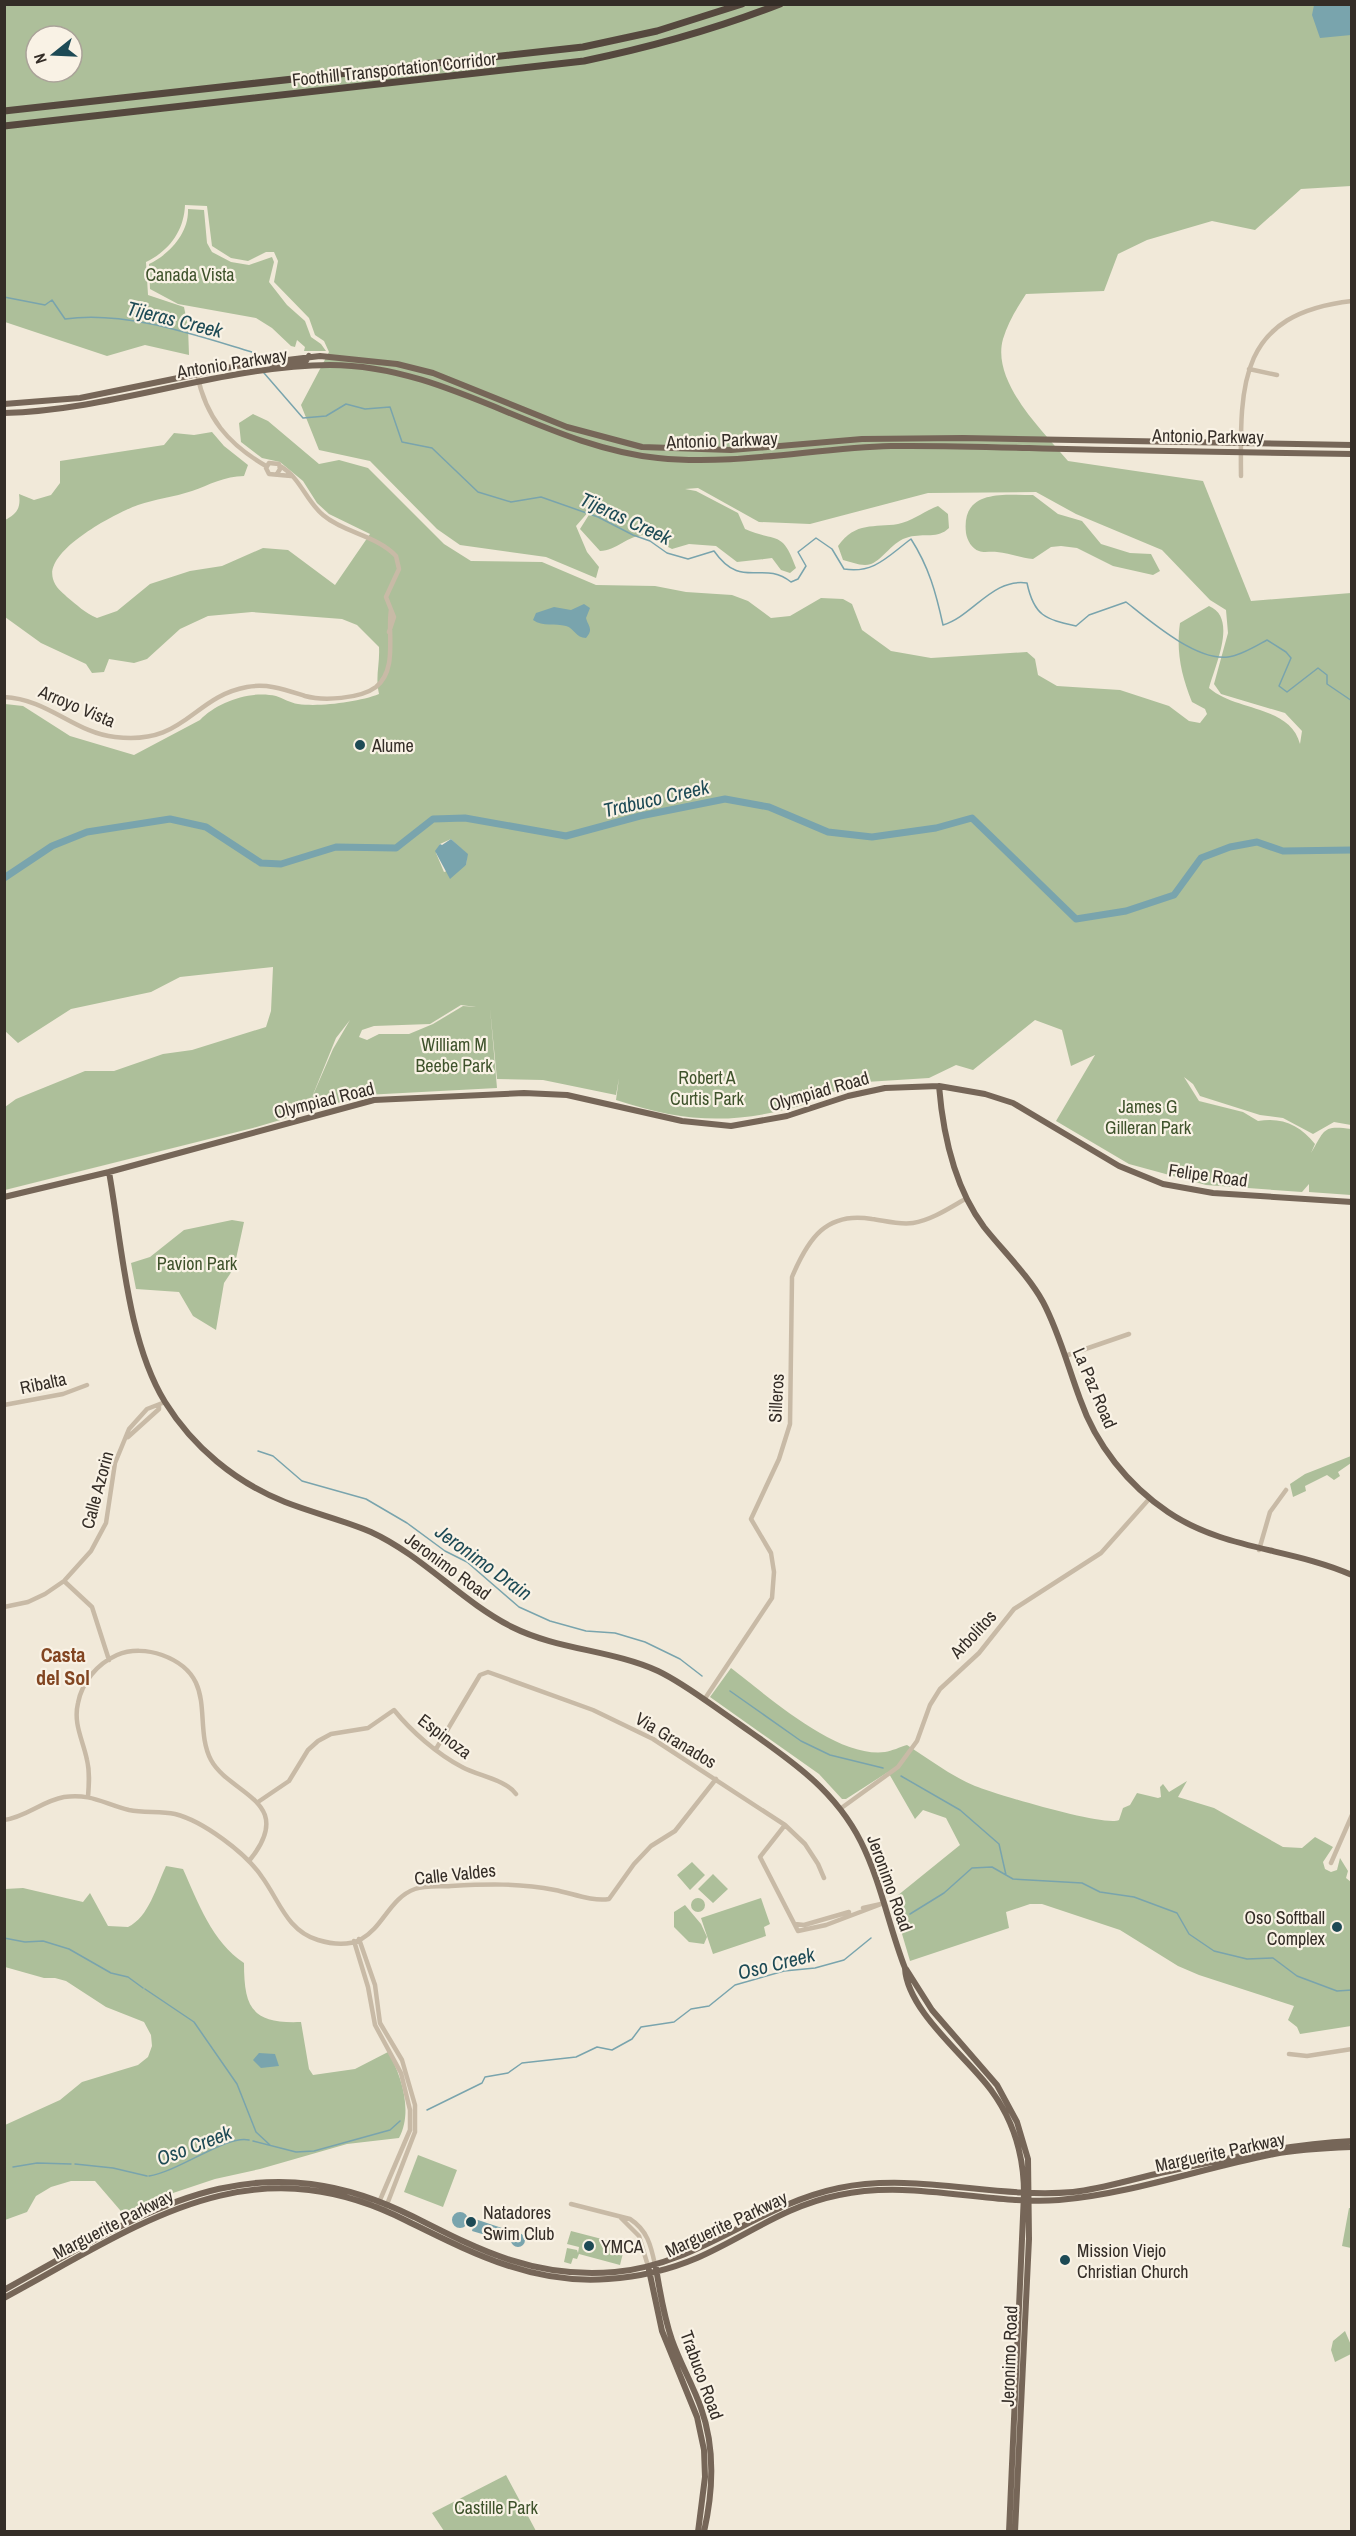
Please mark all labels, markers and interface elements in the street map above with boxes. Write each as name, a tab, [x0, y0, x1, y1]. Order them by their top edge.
north arrow	[24, 24, 84, 84]
street label: Foothill Transportation Corridor	[291, 46, 497, 92]
text: N	[28, 51, 52, 67]
park label: Canada Vista	[145, 262, 235, 287]
water label: Tijeras Creek	[124, 294, 226, 344]
street label: Antonio Parkway	[174, 342, 290, 384]
street label: Antonio Parkway	[1151, 423, 1265, 449]
street label: Antonio Parkway	[665, 426, 779, 454]
water label: Tijeras Creek	[576, 485, 677, 551]
street label: Arroyo Vista	[34, 678, 119, 733]
place label: Alume	[371, 733, 414, 758]
marker: Alume	[353, 738, 367, 752]
water label: Trabuco Creek	[600, 773, 712, 823]
park label: William M Beebe Park	[415, 1032, 493, 1078]
park label: Robert A Curtis Park	[670, 1065, 745, 1111]
street label: Olympiad Road	[766, 1065, 872, 1117]
street label: Olympiad Road	[271, 1075, 377, 1125]
park label: James G Gilleran Park	[1105, 1094, 1192, 1140]
street label: Felipe Road	[1167, 1157, 1249, 1193]
park label: Pavion Park	[157, 1251, 238, 1276]
street label: La Paz Road	[1067, 1344, 1123, 1432]
street label: Ribalta	[18, 1366, 68, 1400]
street label: Silleros	[762, 1373, 790, 1423]
street label: Calle Azorin	[75, 1448, 119, 1532]
water label: Jeronimo Drain	[430, 1517, 538, 1606]
street label: Jeronimo Road	[400, 1526, 496, 1606]
street label: Arbolitos	[943, 1604, 1002, 1665]
district label: Casta del Sol	[36, 1641, 90, 1691]
street label: Via Granados	[631, 1706, 721, 1774]
street label: Espinoza	[413, 1707, 477, 1765]
street label: Jeronimo Road	[861, 1831, 919, 1935]
street label: Calle Valdes	[413, 1857, 497, 1891]
place label: Oso Softball Complex	[1245, 1905, 1326, 1951]
marker: Oso Softball Complex	[1330, 1920, 1344, 1934]
water label: Oso Creek	[735, 1940, 818, 1986]
water label: Oso Creek	[153, 2118, 236, 2172]
street label: Marguerite Parkway	[1153, 2126, 1288, 2178]
street label: Marguerite Parkway	[48, 2183, 178, 2265]
street label: Marguerite Parkway	[661, 2185, 792, 2263]
place label: Natadores Swim Club	[483, 2200, 554, 2246]
marker: Natadores Swim Club	[464, 2215, 478, 2229]
place label: YMCA	[601, 2234, 644, 2259]
place label: Mission Viejo Christian Church	[1077, 2238, 1189, 2284]
marker: YMCA	[582, 2239, 596, 2253]
marker: Mission Viejo Christian Church	[1058, 2253, 1072, 2267]
street label: Jeronimo Road	[995, 2305, 1023, 2407]
street label: Trabuco Road	[674, 2327, 730, 2423]
park label: Castille Park	[454, 2495, 538, 2520]

